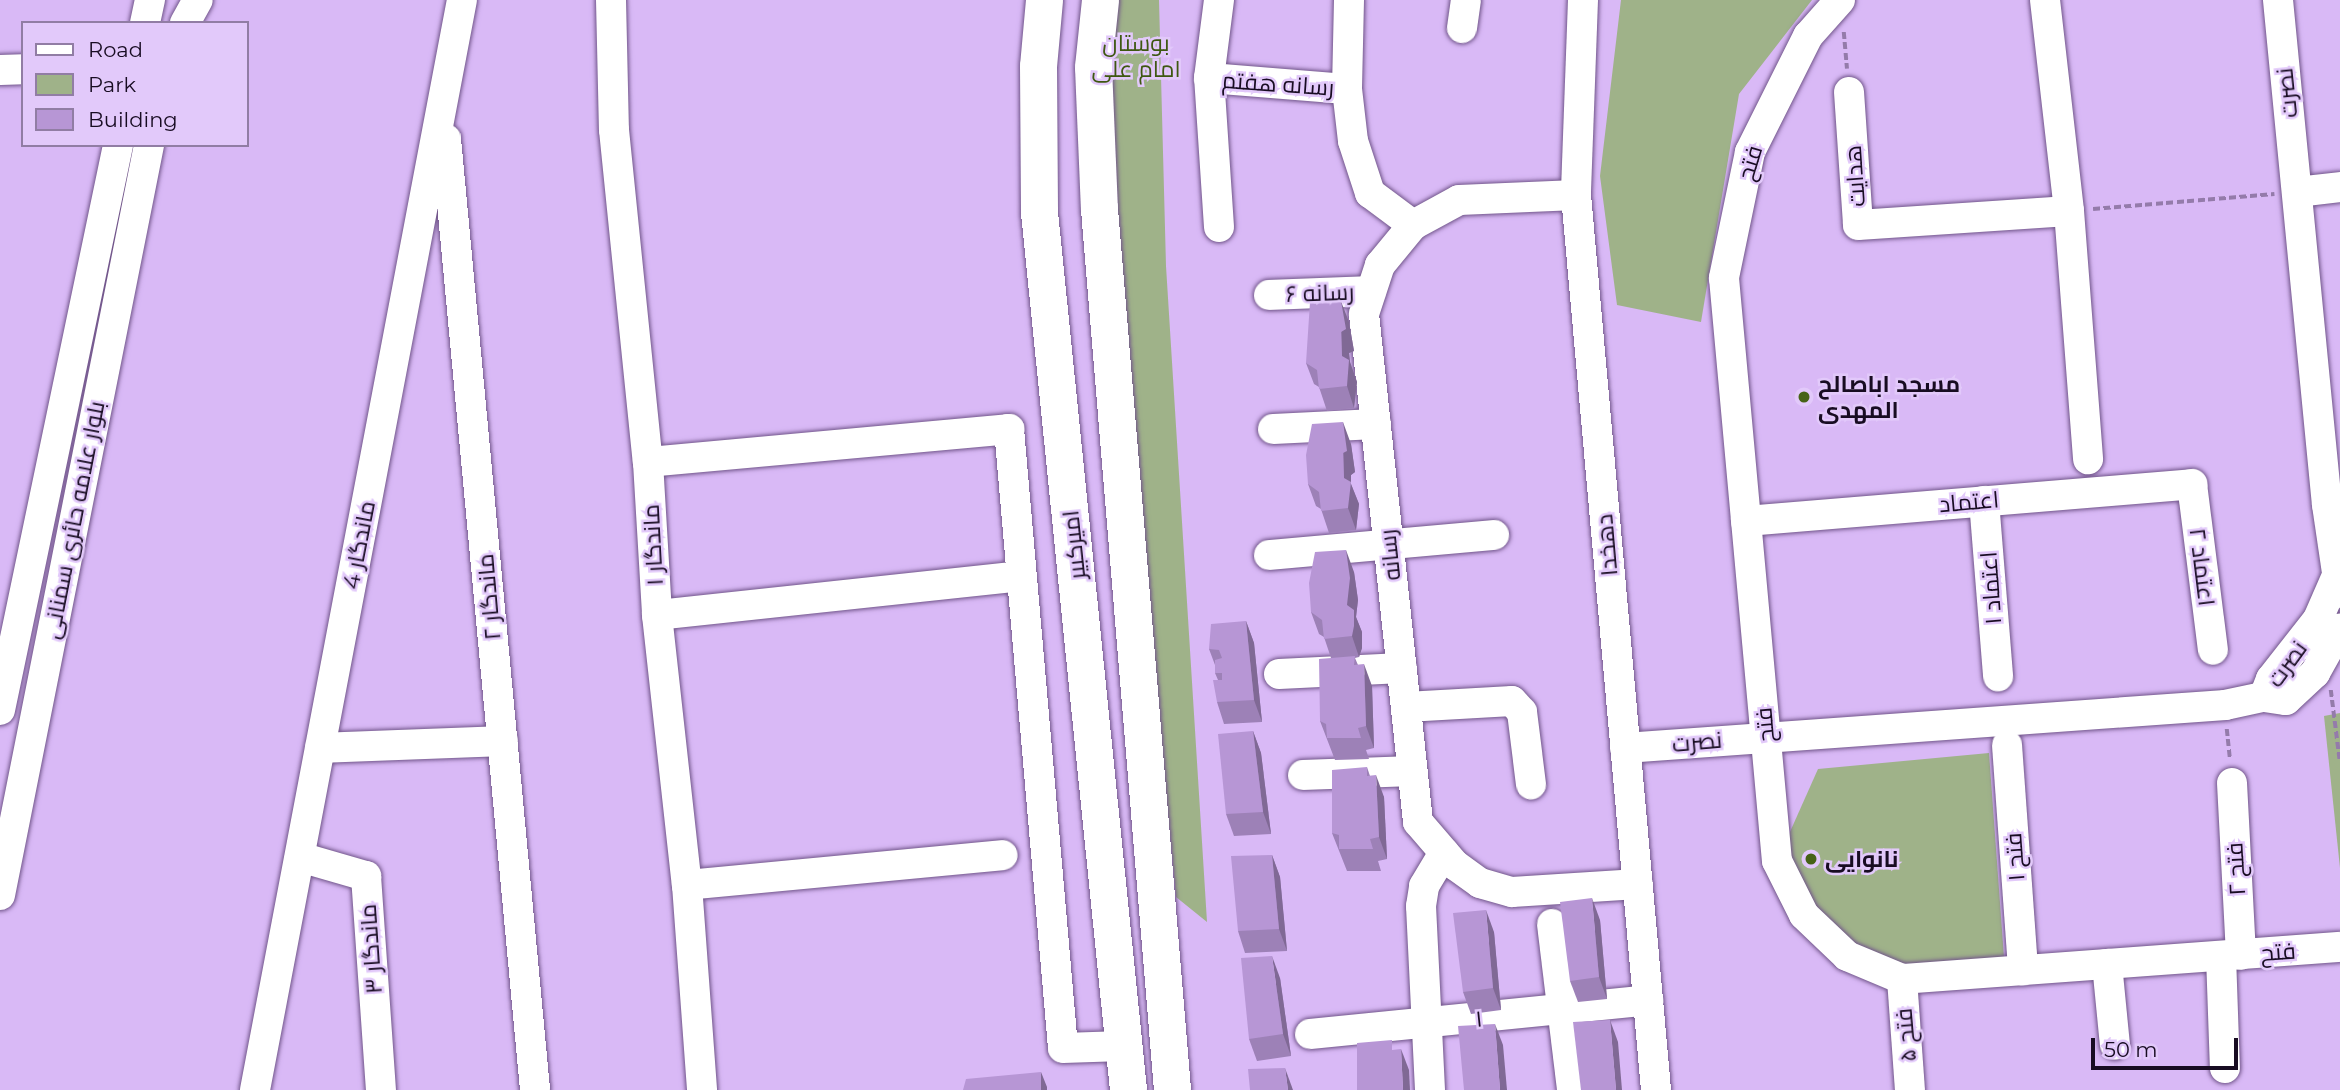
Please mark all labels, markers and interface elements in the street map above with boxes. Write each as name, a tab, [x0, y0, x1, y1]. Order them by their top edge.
legend	[21, 21, 248, 147]
park label: بوستان امام علی	[1091, 29, 1181, 83]
text: Road	[88, 37, 143, 62]
street label: رسانه هفتم	[1221, 66, 1335, 102]
street label: نصرت	[2271, 67, 2303, 119]
text: Park	[88, 72, 136, 97]
text: Building	[88, 107, 178, 132]
street label: فتح	[1732, 142, 1768, 184]
street label: هدایت	[1839, 144, 1871, 208]
street label: رسانه ۶	[1285, 278, 1355, 308]
place label: مسجد اباصالح المهدی	[1818, 370, 1960, 424]
marker: مسجد اباصالح المهدی	[1796, 389, 1812, 405]
street label: بلوار علامه حائری سمنانی	[37, 399, 111, 641]
street label: اعتماد	[1938, 486, 2000, 518]
street label: ماندگار 4	[337, 498, 381, 592]
street label: ماندگار ۱	[637, 504, 669, 586]
street label: امیرکبیر	[1057, 509, 1091, 581]
street label: دهخدا	[1591, 513, 1623, 577]
street label: اعتماد ۲	[2184, 527, 2220, 607]
street label: رسانه	[1374, 528, 1406, 582]
street label: اعتماد ۱	[1975, 551, 2007, 625]
street label: ماندگار ۲	[471, 553, 507, 641]
street label: نصرت	[2261, 636, 2313, 692]
street label: فتح	[1750, 706, 1780, 744]
street label: نصرت	[1671, 726, 1723, 758]
street label: فتح ۱	[2000, 832, 2030, 882]
street label: فتح ۲	[2221, 842, 2251, 896]
place label: نانوایی	[1825, 845, 1898, 873]
marker: نانوایی	[1803, 851, 1819, 867]
street label: ماندگار ۳	[354, 903, 388, 995]
street label: فتح	[2259, 937, 2297, 967]
street label: ۱	[1474, 1005, 1484, 1033]
street label: ۵ فتح	[1890, 1007, 1922, 1063]
scale bar	[2095, 1024, 2242, 1068]
text: 50 m	[2104, 1037, 2158, 1062]

